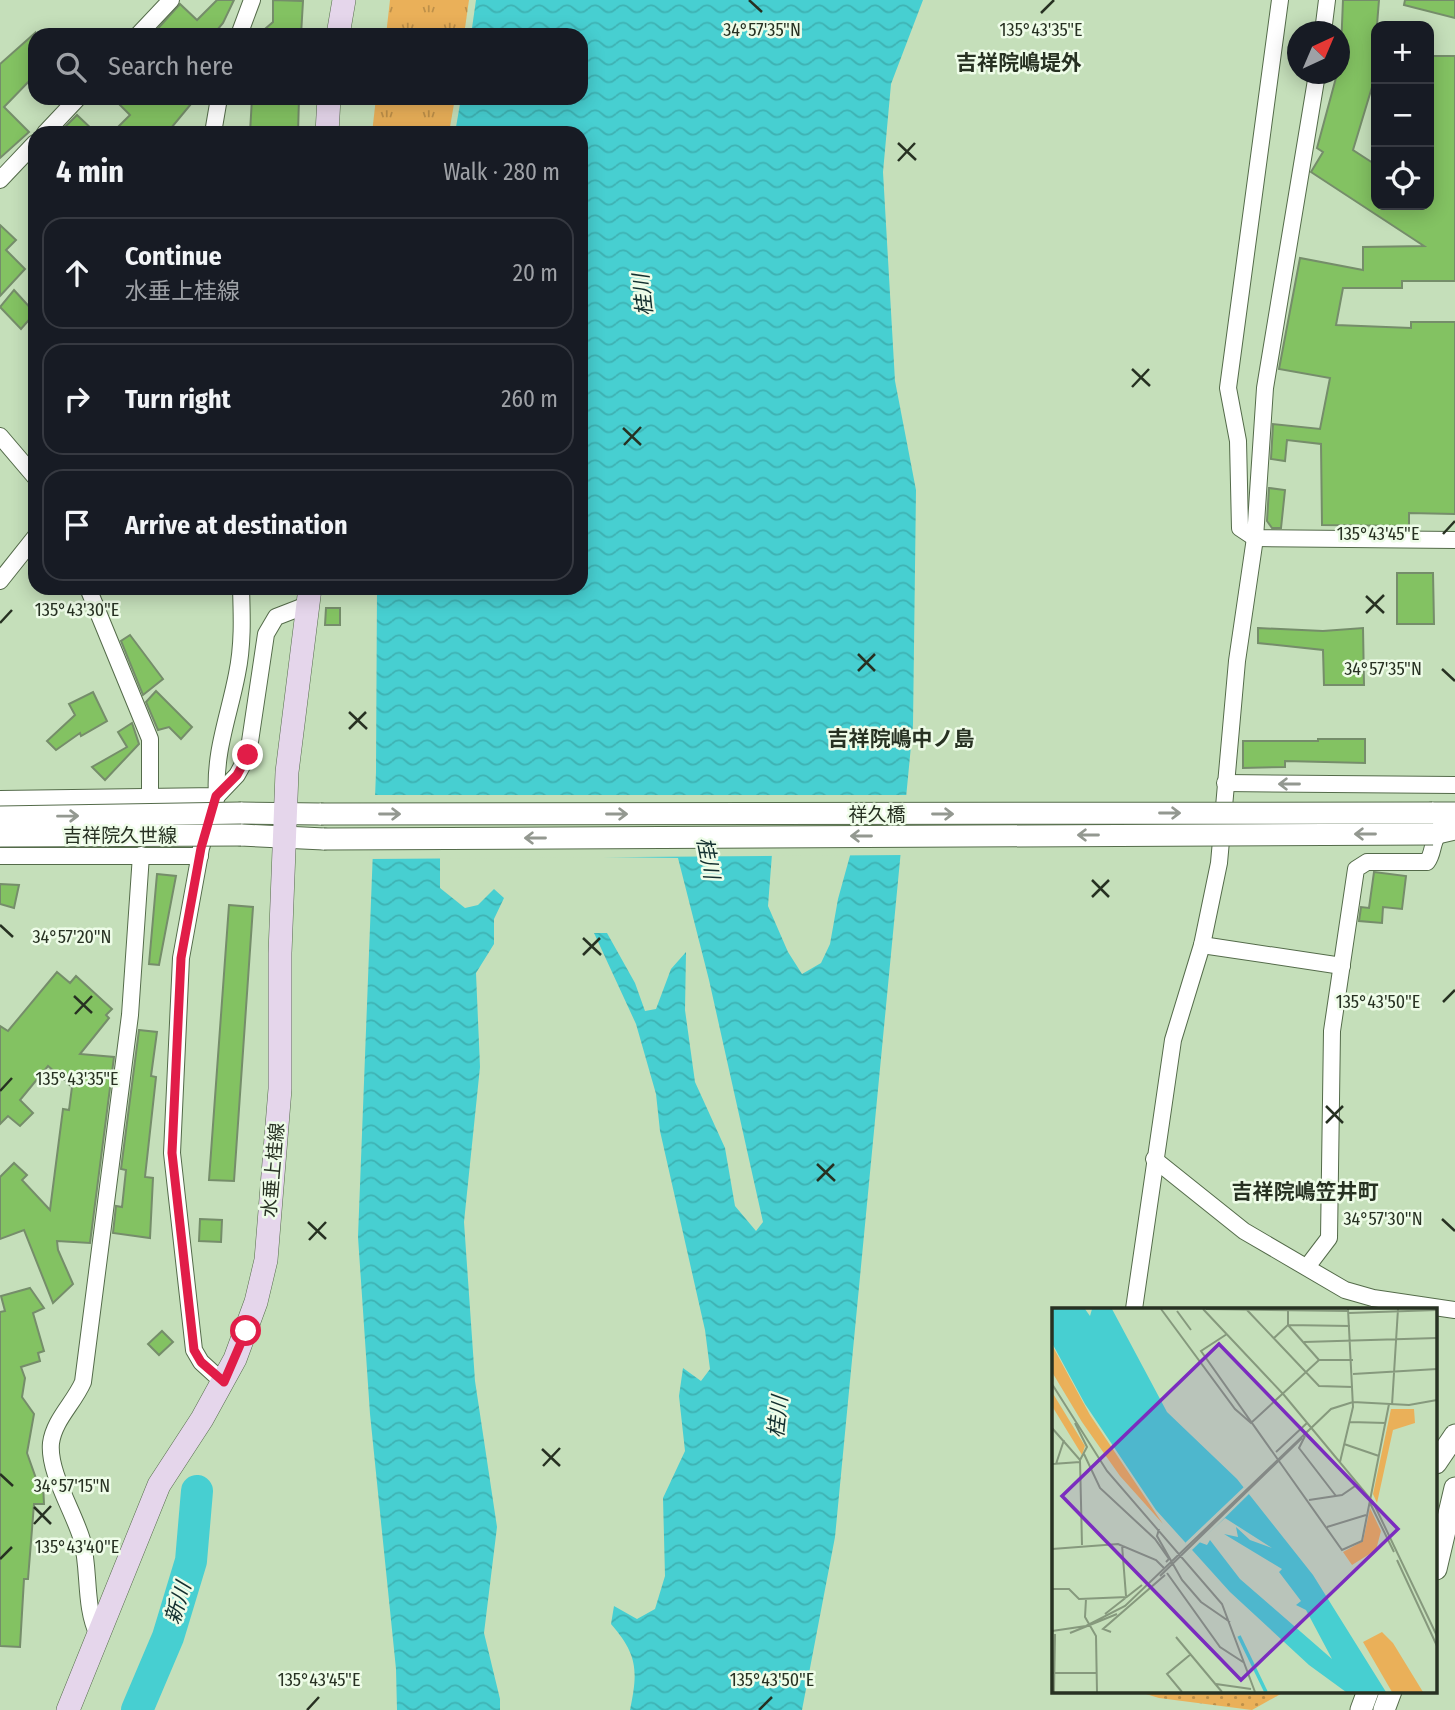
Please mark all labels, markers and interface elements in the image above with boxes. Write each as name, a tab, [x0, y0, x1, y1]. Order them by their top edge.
text: 34°57'35"N	[723, 19, 801, 41]
text: 135°43'35"E	[1000, 19, 1082, 41]
north arrow	[1287, 21, 1350, 84]
map controls	[1371, 21, 1434, 210]
button: +	[1371, 21, 1434, 84]
search box	[28, 28, 588, 105]
icon: search	[52, 48, 90, 86]
district label: 吉祥院嶋堤外	[956, 50, 1082, 76]
text: Search here	[108, 51, 233, 82]
button: −	[1371, 84, 1434, 147]
button: locate	[1371, 147, 1434, 210]
text: 4 min	[56, 154, 124, 190]
text: Walk · 280 m	[443, 158, 560, 186]
text: Continue	[125, 241, 222, 272]
icon: ahead	[58, 254, 96, 292]
text: 20 m	[513, 259, 558, 287]
water label: 桂川	[628, 271, 658, 317]
text: 水垂上桂線	[125, 277, 240, 305]
icon: right	[58, 380, 96, 418]
text: Turn right	[125, 384, 231, 415]
text: 260 m	[501, 385, 558, 413]
icon: arrive	[58, 506, 96, 544]
text: Arrive at destination	[125, 510, 348, 541]
text: 135°43'45"E	[1337, 523, 1419, 545]
text: 135°43'30"E	[35, 599, 119, 621]
text: 34°57'35"N	[1344, 658, 1422, 680]
district label: 吉祥院嶋中ノ島	[828, 726, 975, 752]
route end	[232, 739, 263, 770]
one-way arrow	[1278, 777, 1301, 791]
street label: 祥久橋	[848, 803, 906, 826]
one-way arrow	[1158, 806, 1181, 820]
one-way arrow	[378, 807, 401, 821]
one-way arrow	[605, 807, 628, 821]
one-way arrow	[931, 807, 954, 821]
one-way arrow	[56, 809, 79, 822]
street label: 吉祥院久世線	[63, 824, 177, 847]
one-way arrow	[1354, 827, 1377, 841]
one-way arrow	[1077, 828, 1100, 842]
one-way arrow	[850, 829, 873, 843]
one-way arrow	[524, 831, 547, 845]
water label: 桂川	[691, 835, 725, 883]
text: 34°57'20"N	[32, 926, 112, 948]
text: 135°43'50"E	[1336, 991, 1420, 1013]
text: 135°43'35"E	[36, 1068, 118, 1090]
street label: 水垂上桂線	[257, 1122, 289, 1218]
district label: 吉祥院嶋笠井町	[1232, 1179, 1379, 1205]
text: 34°57'30"N	[1343, 1208, 1423, 1230]
inset map	[1052, 1308, 1438, 1692]
route start	[230, 1315, 261, 1346]
water label: 桂川	[763, 1393, 793, 1439]
text: 34°57'15"N	[34, 1475, 110, 1497]
text: 135°43'40"E	[35, 1536, 119, 1558]
water label: 新川	[159, 1577, 197, 1627]
text: 135°43'45"E	[278, 1669, 360, 1691]
text: 135°43'50"E	[730, 1669, 814, 1691]

